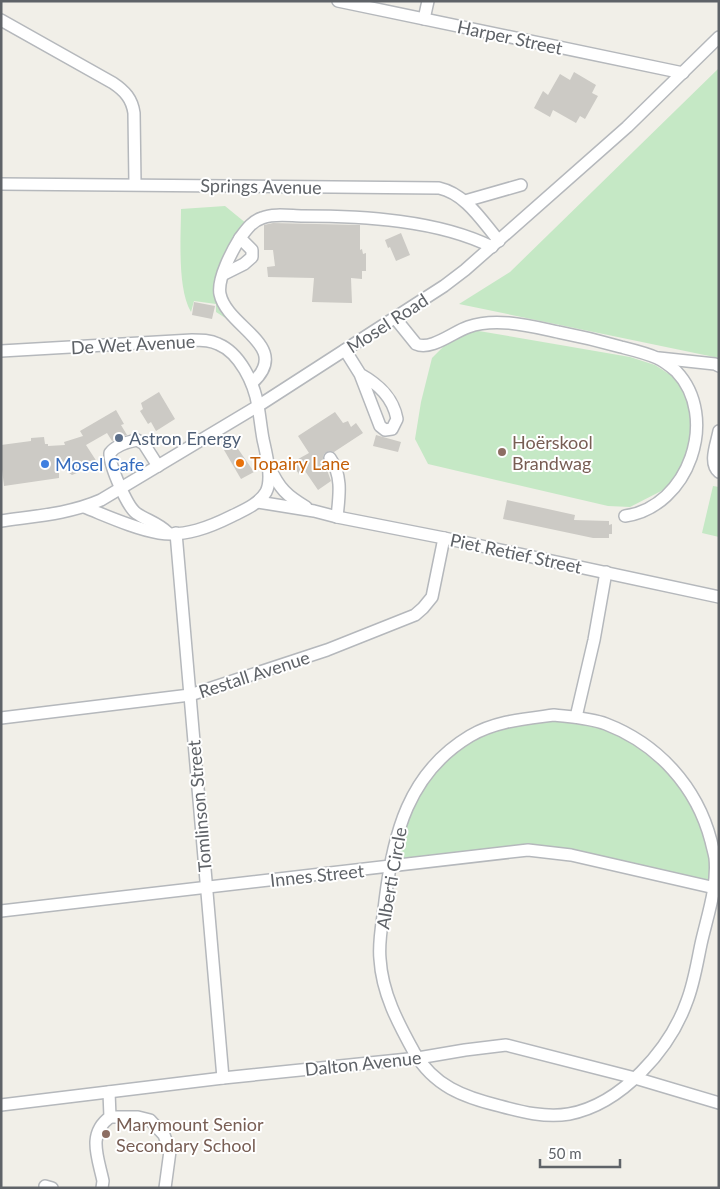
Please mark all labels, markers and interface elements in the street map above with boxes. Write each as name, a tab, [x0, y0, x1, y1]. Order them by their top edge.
street label: Harper Street	[456, 15, 565, 59]
street label: Springs Avenue	[200, 174, 322, 198]
street label: Mosel Road	[342, 289, 432, 357]
street label: De Wet Avenue	[70, 330, 196, 358]
place label: Astron Energy	[129, 427, 242, 449]
place label: Hoërskool Brandwag	[512, 431, 593, 474]
marker: Astron Energy	[113, 432, 125, 444]
marker: Hoërskool Brandwag	[496, 446, 508, 458]
place label: Topairy Lane	[250, 452, 350, 474]
place label: Mosel Cafe	[55, 453, 144, 475]
marker: Topairy Lane	[234, 457, 246, 469]
marker: Mosel Cafe	[39, 458, 51, 470]
street label: Piet Retief Street	[448, 528, 584, 578]
street label: Restall Avenue	[196, 646, 312, 702]
street label: Tomlinson Street	[182, 739, 216, 873]
street label: Alberti Circle	[371, 825, 411, 931]
street label: Innes Street	[269, 859, 366, 891]
street label: Dalton Avenue	[304, 1046, 422, 1080]
place label: Marymount Senior Secondary School	[116, 1113, 264, 1156]
marker: Marymount Senior Secondary School	[100, 1128, 112, 1140]
scale bar	[540, 1136, 620, 1168]
text: 50 m	[548, 1144, 582, 1162]

